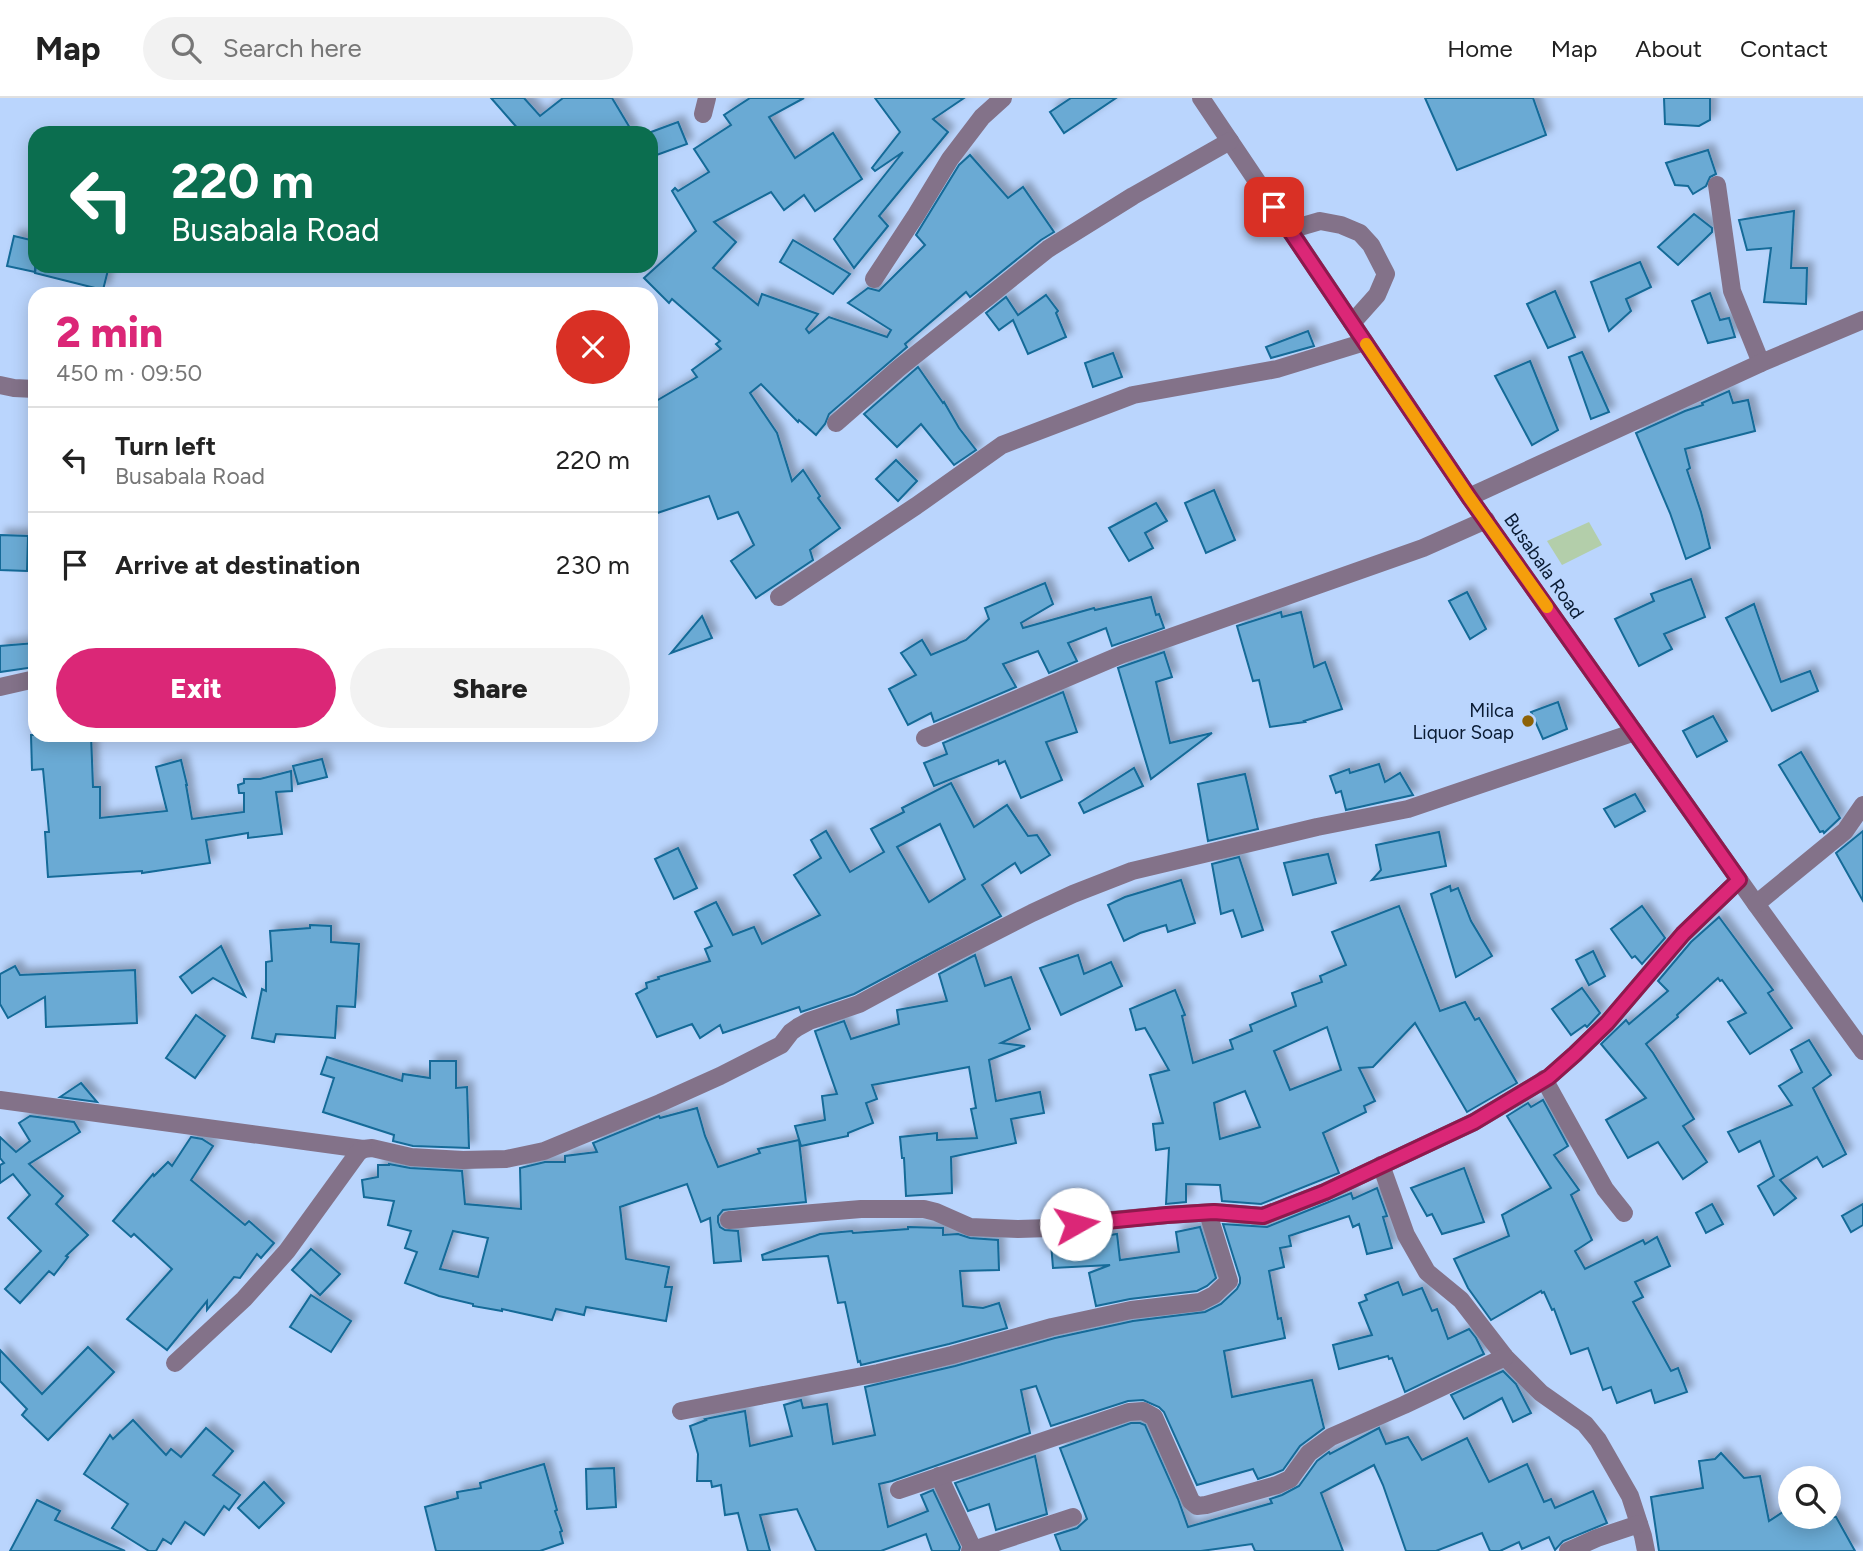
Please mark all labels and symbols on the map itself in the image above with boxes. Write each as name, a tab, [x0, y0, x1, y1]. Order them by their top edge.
pin	[1244, 177, 1304, 237]
street label: Busabala Road	[1499, 509, 1589, 623]
place label: Milca Liquor Soap	[1412, 699, 1514, 744]
marker: Milca Liquor Soap	[1520, 713, 1536, 729]
position arrow	[1039, 1187, 1113, 1261]

